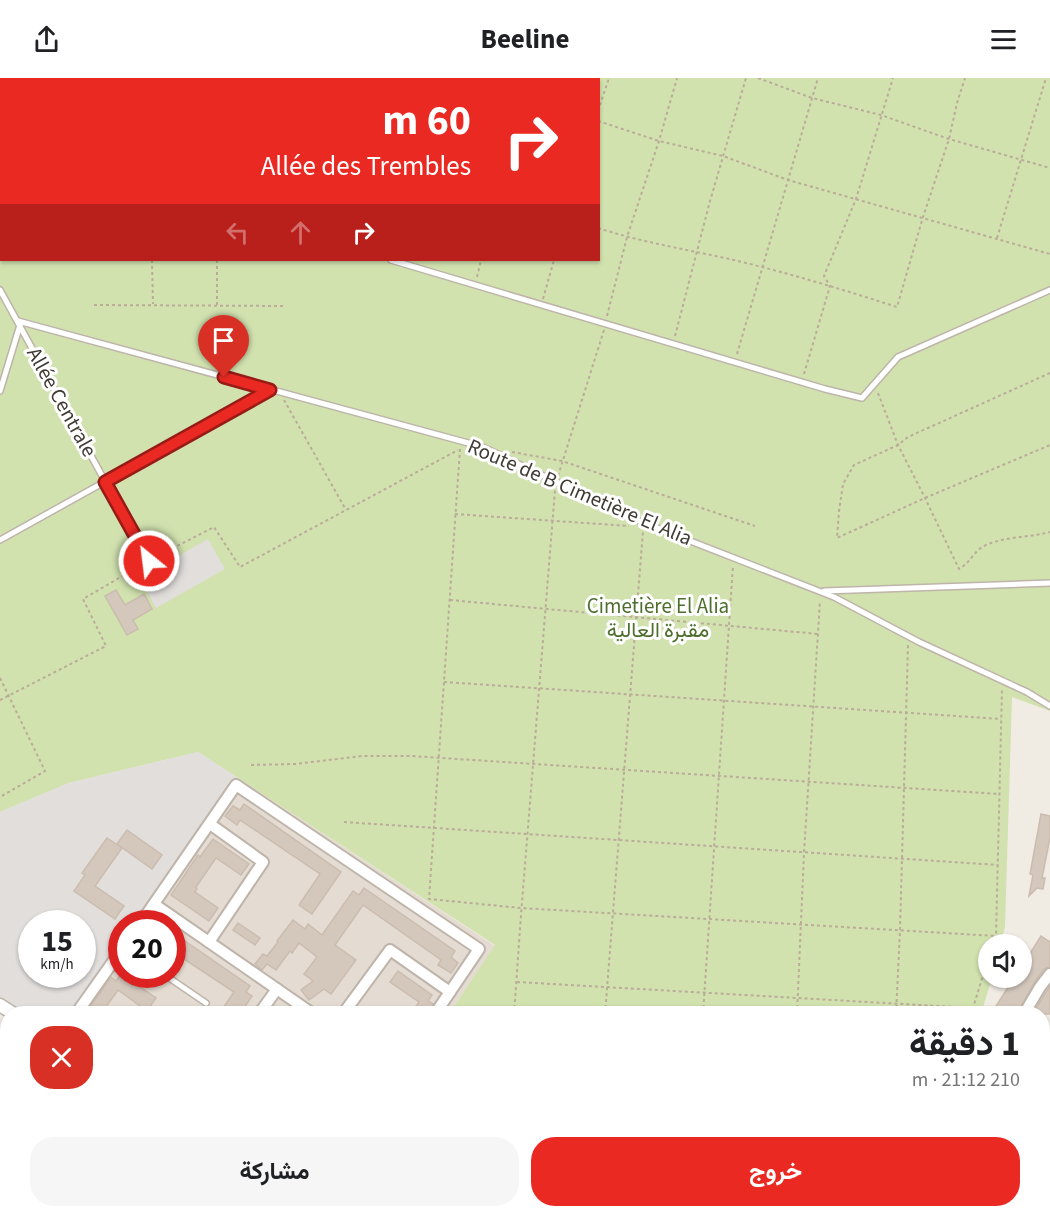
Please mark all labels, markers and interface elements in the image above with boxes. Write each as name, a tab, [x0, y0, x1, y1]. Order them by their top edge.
text: Beeline	[481, 20, 569, 59]
icon: share	[30, 23, 63, 56]
icon: menu	[987, 23, 1020, 56]
text: 60 m	[382, 91, 471, 151]
icon: right	[492, 102, 570, 180]
text: Allée des Trembles	[261, 147, 471, 186]
icon: left	[221, 216, 254, 249]
icon: ahead	[284, 216, 317, 249]
icon: right	[347, 216, 380, 249]
pin	[198, 315, 249, 377]
icon: arrive	[207, 324, 240, 357]
street label: Allée Centrale	[19, 342, 105, 462]
street label: Route de B Cimetière El Alia	[463, 431, 697, 553]
position arrow	[117, 529, 181, 593]
park label: Cimetière El Alia مقبرة العالية	[587, 591, 729, 645]
speed limit sign: 20	[108, 910, 186, 988]
text: 15	[41, 920, 73, 963]
map controls	[978, 934, 1032, 988]
button: sound	[978, 934, 1032, 988]
text: km/h	[40, 954, 74, 975]
text: 1 دقيقة	[909, 1018, 1020, 1069]
button: close	[30, 1026, 93, 1089]
text: 210 m · 21:12	[912, 1066, 1020, 1094]
button: مشاركة	[30, 1137, 519, 1206]
button: خروج	[531, 1137, 1020, 1206]

